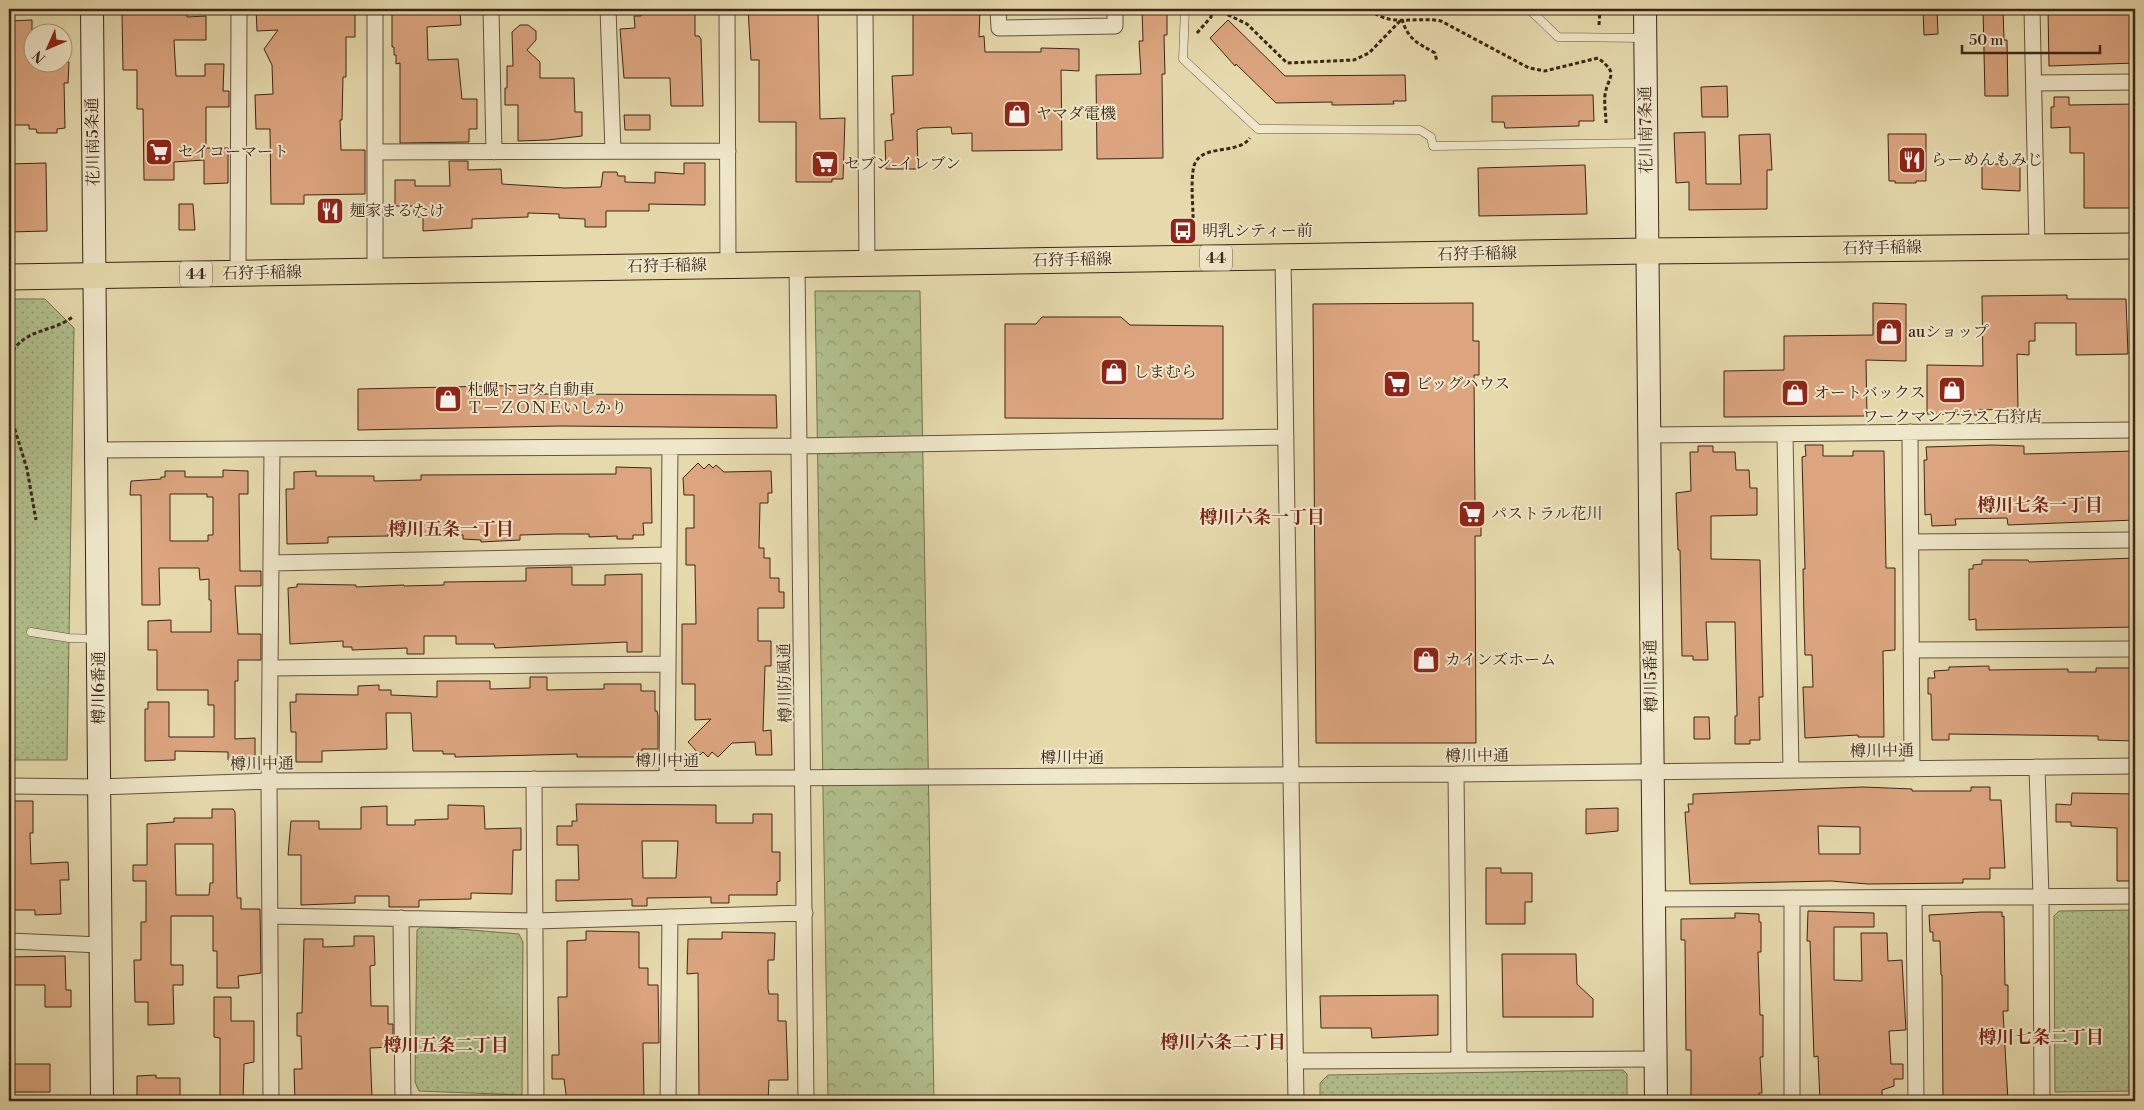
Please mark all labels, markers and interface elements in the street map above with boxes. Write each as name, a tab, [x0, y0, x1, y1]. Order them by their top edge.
north arrow	[22, 22, 72, 72]
scale bar	[1962, 22, 2099, 54]
text: 50 m	[1969, 31, 2003, 50]
text: N	[29, 46, 50, 67]
street label: 花川南7条通	[1635, 86, 1657, 174]
street label: 花川南5条通	[82, 97, 104, 187]
shop icon: ヤマダ電機	[1002, 99, 1032, 129]
place label: ヤマダ電機	[1036, 104, 1116, 124]
supermarket icon: セイコーマート	[144, 137, 174, 167]
place label: セイコーマート	[178, 142, 289, 162]
restaurant icon: らーめんもみじ	[1897, 145, 1927, 175]
supermarket icon: セブン-イレブン	[810, 149, 840, 179]
place label: らーめんもみじ	[1931, 150, 2043, 170]
place label: セブン-イレブン	[844, 154, 961, 174]
restaurant icon: 麺家まるたけ	[315, 196, 345, 226]
place label: 麺家まるたけ	[349, 201, 445, 221]
bus stop icon: 明乳シティー前	[1168, 216, 1198, 246]
place label: 明乳シティー前	[1202, 221, 1313, 241]
street label: 石狩手稲線	[1842, 237, 1922, 259]
street label: 石狩手稲線	[1437, 243, 1517, 265]
road number: 44	[1200, 246, 1232, 270]
street label: 石狩手稲線	[1032, 249, 1112, 271]
street label: 石狩手稲線	[627, 255, 707, 277]
road number: 44	[180, 262, 212, 286]
street label: 石狩手稲線	[222, 262, 302, 284]
shop icon: auショップ	[1874, 317, 1904, 347]
place label: auショップ	[1908, 322, 1989, 342]
shop icon: しまむら	[1099, 357, 1129, 387]
place label: しまむら	[1133, 362, 1197, 382]
supermarket icon: ビッグハウス	[1382, 369, 1412, 399]
place label: ビッグハウス	[1416, 374, 1510, 394]
shop icon: ワークマンプラス 石狩店	[1937, 375, 1967, 405]
shop icon: オートバックス	[1780, 378, 1810, 408]
place label: 札幌トヨタ自動車 Ｔ－ＺＯＮＥいしかり	[467, 380, 627, 418]
place label: オートバックス	[1814, 383, 1926, 403]
shop icon: 札幌トヨタ自動車 Ｔ－ＺＯＮＥいしかり	[433, 384, 463, 414]
place label: ワークマンプラス 石狩店	[1863, 407, 2041, 427]
district label: 樽川七条一丁目	[1977, 494, 2103, 517]
supermarket icon: パストラル花川	[1457, 499, 1487, 529]
place label: パストラル花川	[1491, 504, 1603, 524]
district label: 樽川六条一丁目	[1199, 506, 1325, 529]
district label: 樽川五条一丁目	[388, 518, 514, 541]
street label: 樽川5番通	[1640, 639, 1662, 713]
street label: 樽川防風通	[774, 643, 796, 723]
shop icon: カインズホーム	[1411, 645, 1441, 675]
place label: カインズホーム	[1445, 650, 1556, 670]
street label: 樽川6番通	[89, 651, 109, 725]
street label: 樽川中通	[1850, 740, 1914, 762]
street label: 樽川中通	[1445, 745, 1509, 767]
street label: 樽川中通	[1040, 748, 1104, 768]
street label: 樽川中通	[635, 751, 699, 771]
street label: 樽川中通	[230, 753, 294, 775]
district label: 樽川七条二丁目	[1978, 1026, 2104, 1049]
district label: 樽川六条二丁目	[1160, 1031, 1286, 1054]
district label: 樽川五条二丁目	[383, 1034, 509, 1057]

